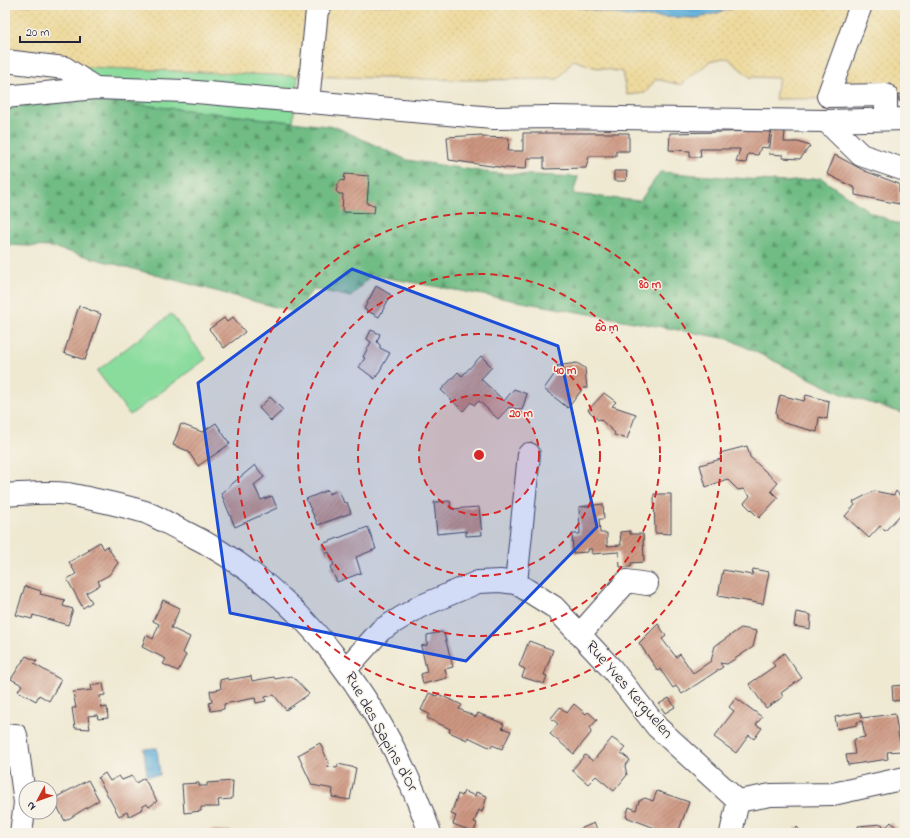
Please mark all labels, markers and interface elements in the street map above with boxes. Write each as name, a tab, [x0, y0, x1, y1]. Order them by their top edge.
scale bar	[20, 18, 80, 44]
text: 20 m	[26, 24, 49, 42]
text: 80 m	[638, 276, 662, 294]
text: 60 m	[595, 319, 619, 337]
text: 40 m	[553, 362, 577, 380]
text: 20 m	[508, 405, 533, 423]
centre of rings	[472, 448, 486, 462]
street label: Rue Yves Kerguelen	[579, 636, 679, 745]
street label: Rue des Sapins d'Or	[338, 668, 424, 796]
north arrow	[18, 780, 58, 820]
text: N	[23, 798, 40, 814]

